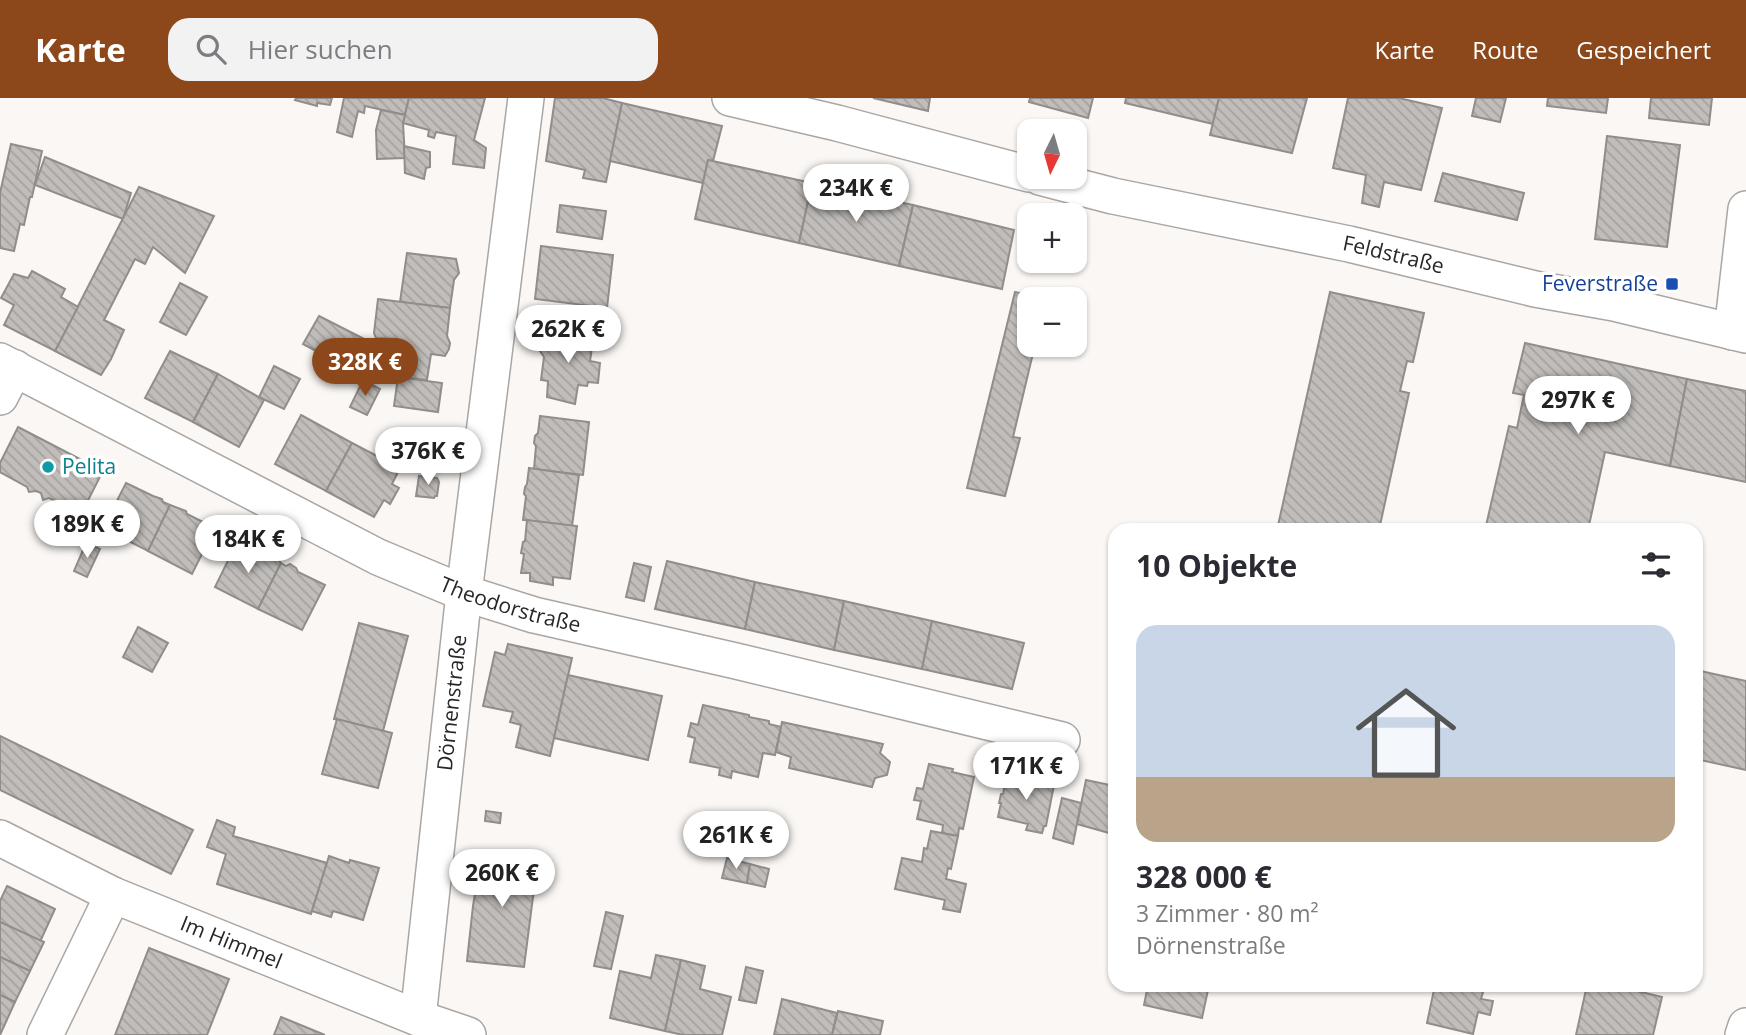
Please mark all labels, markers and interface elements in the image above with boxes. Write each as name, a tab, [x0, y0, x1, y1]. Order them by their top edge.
search box	[168, 18, 658, 81]
text: Karte	[35, 27, 126, 72]
icon: search	[192, 30, 230, 68]
text: Hier suchen	[248, 31, 393, 67]
text: Karte	[1374, 33, 1434, 66]
text: Route	[1472, 33, 1538, 66]
text: Gespeichert	[1576, 33, 1711, 66]
north arrow	[1017, 119, 1087, 189]
map controls	[1017, 119, 1087, 357]
pin: 234K €	[799, 164, 913, 224]
text: 234K €	[819, 171, 893, 203]
button: +	[1017, 203, 1087, 273]
street label: Feldstraße	[1341, 228, 1447, 280]
place label: Feverstraße	[1542, 269, 1658, 297]
marker: Feverstraße	[1664, 276, 1680, 292]
button: −	[1017, 287, 1087, 357]
pin: 262K €	[511, 306, 625, 365]
text: 262K €	[531, 312, 605, 344]
pin: 328K €	[308, 338, 422, 398]
text: 328K €	[328, 345, 402, 377]
pin: 297K €	[1521, 376, 1635, 436]
text: 297K €	[1541, 383, 1615, 415]
pin: 376K €	[371, 428, 485, 487]
text: 376K €	[391, 434, 465, 466]
place label: Pelita	[62, 452, 116, 480]
marker: Pelita	[40, 459, 56, 475]
pin: 189K €	[30, 500, 144, 560]
text: 189K €	[50, 507, 124, 539]
pin: 184K €	[191, 516, 305, 575]
text: 184K €	[211, 522, 285, 554]
text: 10 Objekte	[1136, 545, 1297, 586]
icon: filters	[1637, 546, 1675, 584]
street label: Theodorstraße	[436, 570, 584, 638]
street label: Dörnenstraße	[430, 633, 472, 772]
icon: home	[1343, 670, 1469, 796]
pin: 171K €	[969, 742, 1083, 802]
text: 171K €	[989, 749, 1063, 781]
pin: 261K €	[679, 812, 793, 871]
text: 261K €	[699, 818, 773, 850]
pin: 260K €	[445, 850, 559, 909]
text: 260K €	[465, 856, 539, 888]
text: 328 000 €	[1136, 856, 1272, 897]
text: 3 Zimmer · 80 m²	[1136, 897, 1319, 929]
street label: Im Himmel	[176, 909, 287, 975]
text: Dörnenstraße	[1136, 929, 1286, 961]

